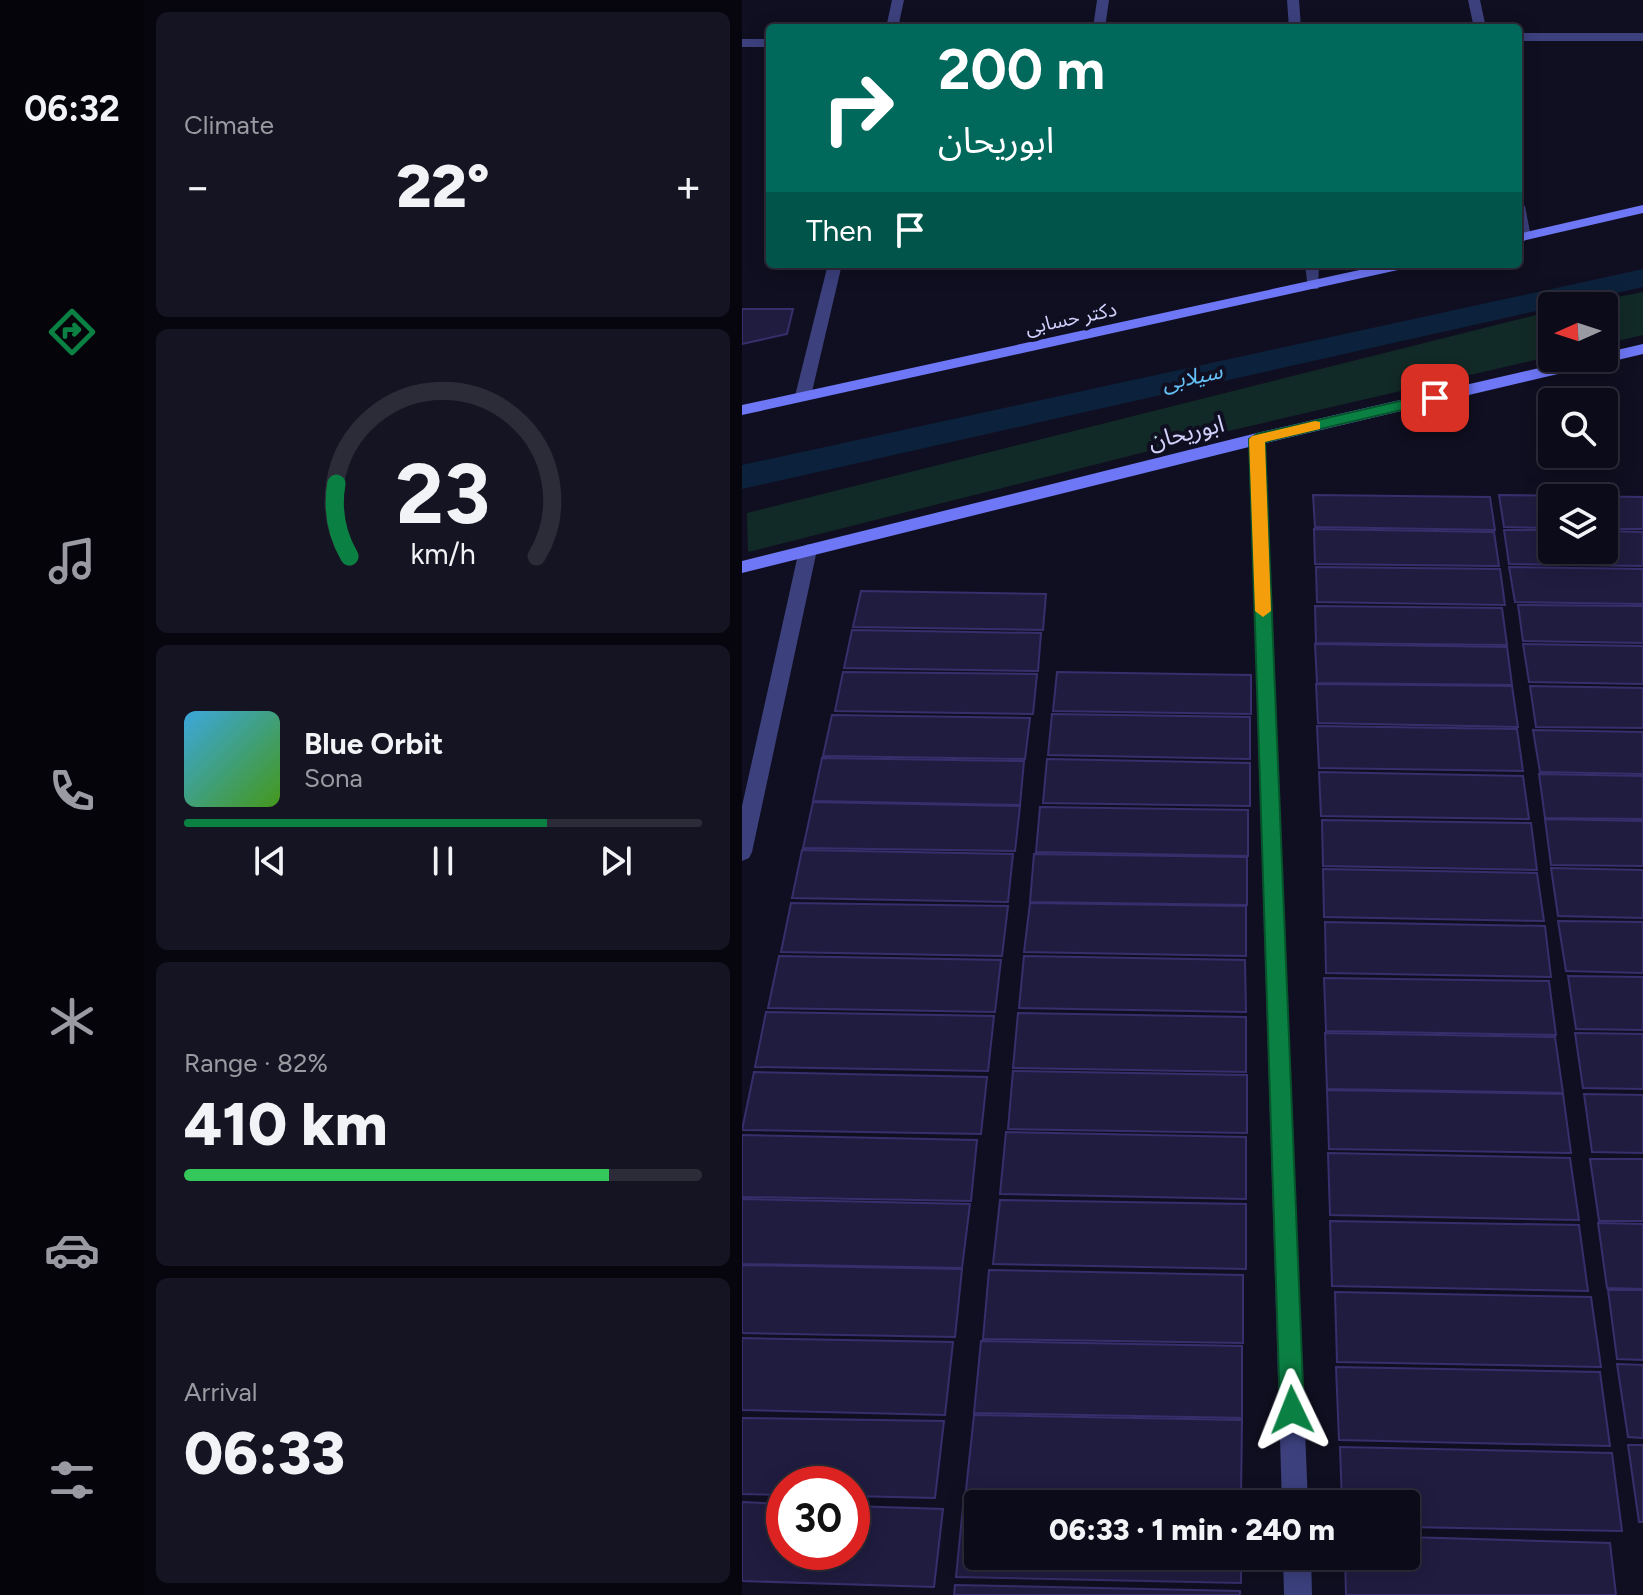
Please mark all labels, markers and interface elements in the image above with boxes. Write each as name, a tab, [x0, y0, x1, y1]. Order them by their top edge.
text: 200 m	[938, 36, 1105, 103]
icon: right	[806, 56, 910, 160]
text: 06:32	[24, 87, 120, 130]
text: Climate	[184, 109, 274, 141]
text: ابوریحان	[938, 119, 1054, 162]
text: 22°	[396, 150, 490, 222]
text: −	[184, 160, 211, 213]
text: +	[675, 160, 702, 213]
icon: arrive	[888, 208, 932, 252]
text: Then	[806, 212, 872, 249]
north arrow	[1538, 292, 1618, 372]
map controls	[1538, 292, 1618, 564]
street label: دکتر حسابی	[1023, 297, 1119, 339]
icon: directions	[44, 304, 100, 360]
water label: سیلابی	[1159, 357, 1225, 397]
pin	[1401, 364, 1469, 432]
icon: arrive	[1413, 376, 1457, 420]
button: search	[1538, 388, 1618, 468]
street label: ابوریحان	[1145, 409, 1227, 455]
text: 23	[396, 443, 490, 543]
button: layers	[1538, 484, 1618, 564]
icon: music	[44, 533, 100, 589]
text: km/h	[410, 537, 476, 571]
text: Blue Orbit	[304, 725, 443, 762]
text: Sona	[304, 762, 363, 794]
icon: phone	[44, 763, 100, 819]
icon: previous	[248, 839, 292, 883]
icon: pause	[421, 839, 465, 883]
icon: next	[594, 839, 638, 883]
icon: climate	[44, 993, 100, 1049]
text: Range · 82%	[184, 1047, 328, 1079]
text: 410 km	[184, 1088, 388, 1160]
icon: car	[44, 1222, 100, 1278]
position arrow	[1250, 1368, 1334, 1452]
text: Arrival	[184, 1376, 257, 1408]
text: 06:33	[184, 1417, 345, 1489]
icon: filters	[44, 1452, 100, 1508]
speed limit sign: 30	[766, 1466, 870, 1570]
text: 06:33 · 1 min · 240 m	[1049, 1511, 1335, 1548]

